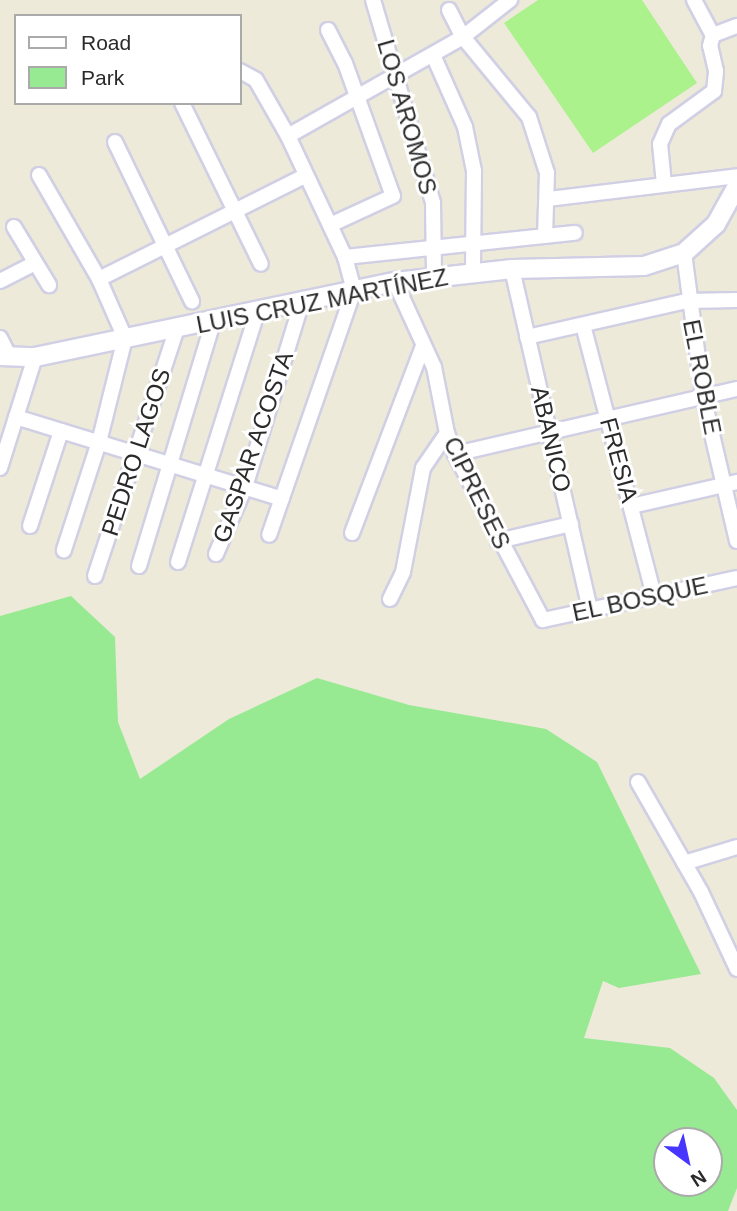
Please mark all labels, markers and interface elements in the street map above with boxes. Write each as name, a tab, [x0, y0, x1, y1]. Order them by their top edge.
legend	[14, 14, 242, 105]
text: Road	[81, 31, 131, 54]
street label: LOS AROMOS	[371, 35, 443, 199]
text: Park	[81, 66, 124, 89]
street label: LUIS CRUZ MARTÍNEZ	[194, 262, 450, 340]
street label: EL ROBLE	[677, 317, 727, 437]
street label: GASPAR ACOSTA	[207, 347, 299, 547]
street label: PEDRO LAGOS	[95, 364, 177, 540]
street label: ABANICO	[525, 383, 577, 495]
street label: FRESIA	[594, 414, 644, 506]
street label: CIPRESES	[437, 432, 517, 554]
street label: EL BOSQUE	[569, 570, 711, 628]
north arrow	[653, 1127, 723, 1197]
text: N	[687, 1166, 710, 1191]

